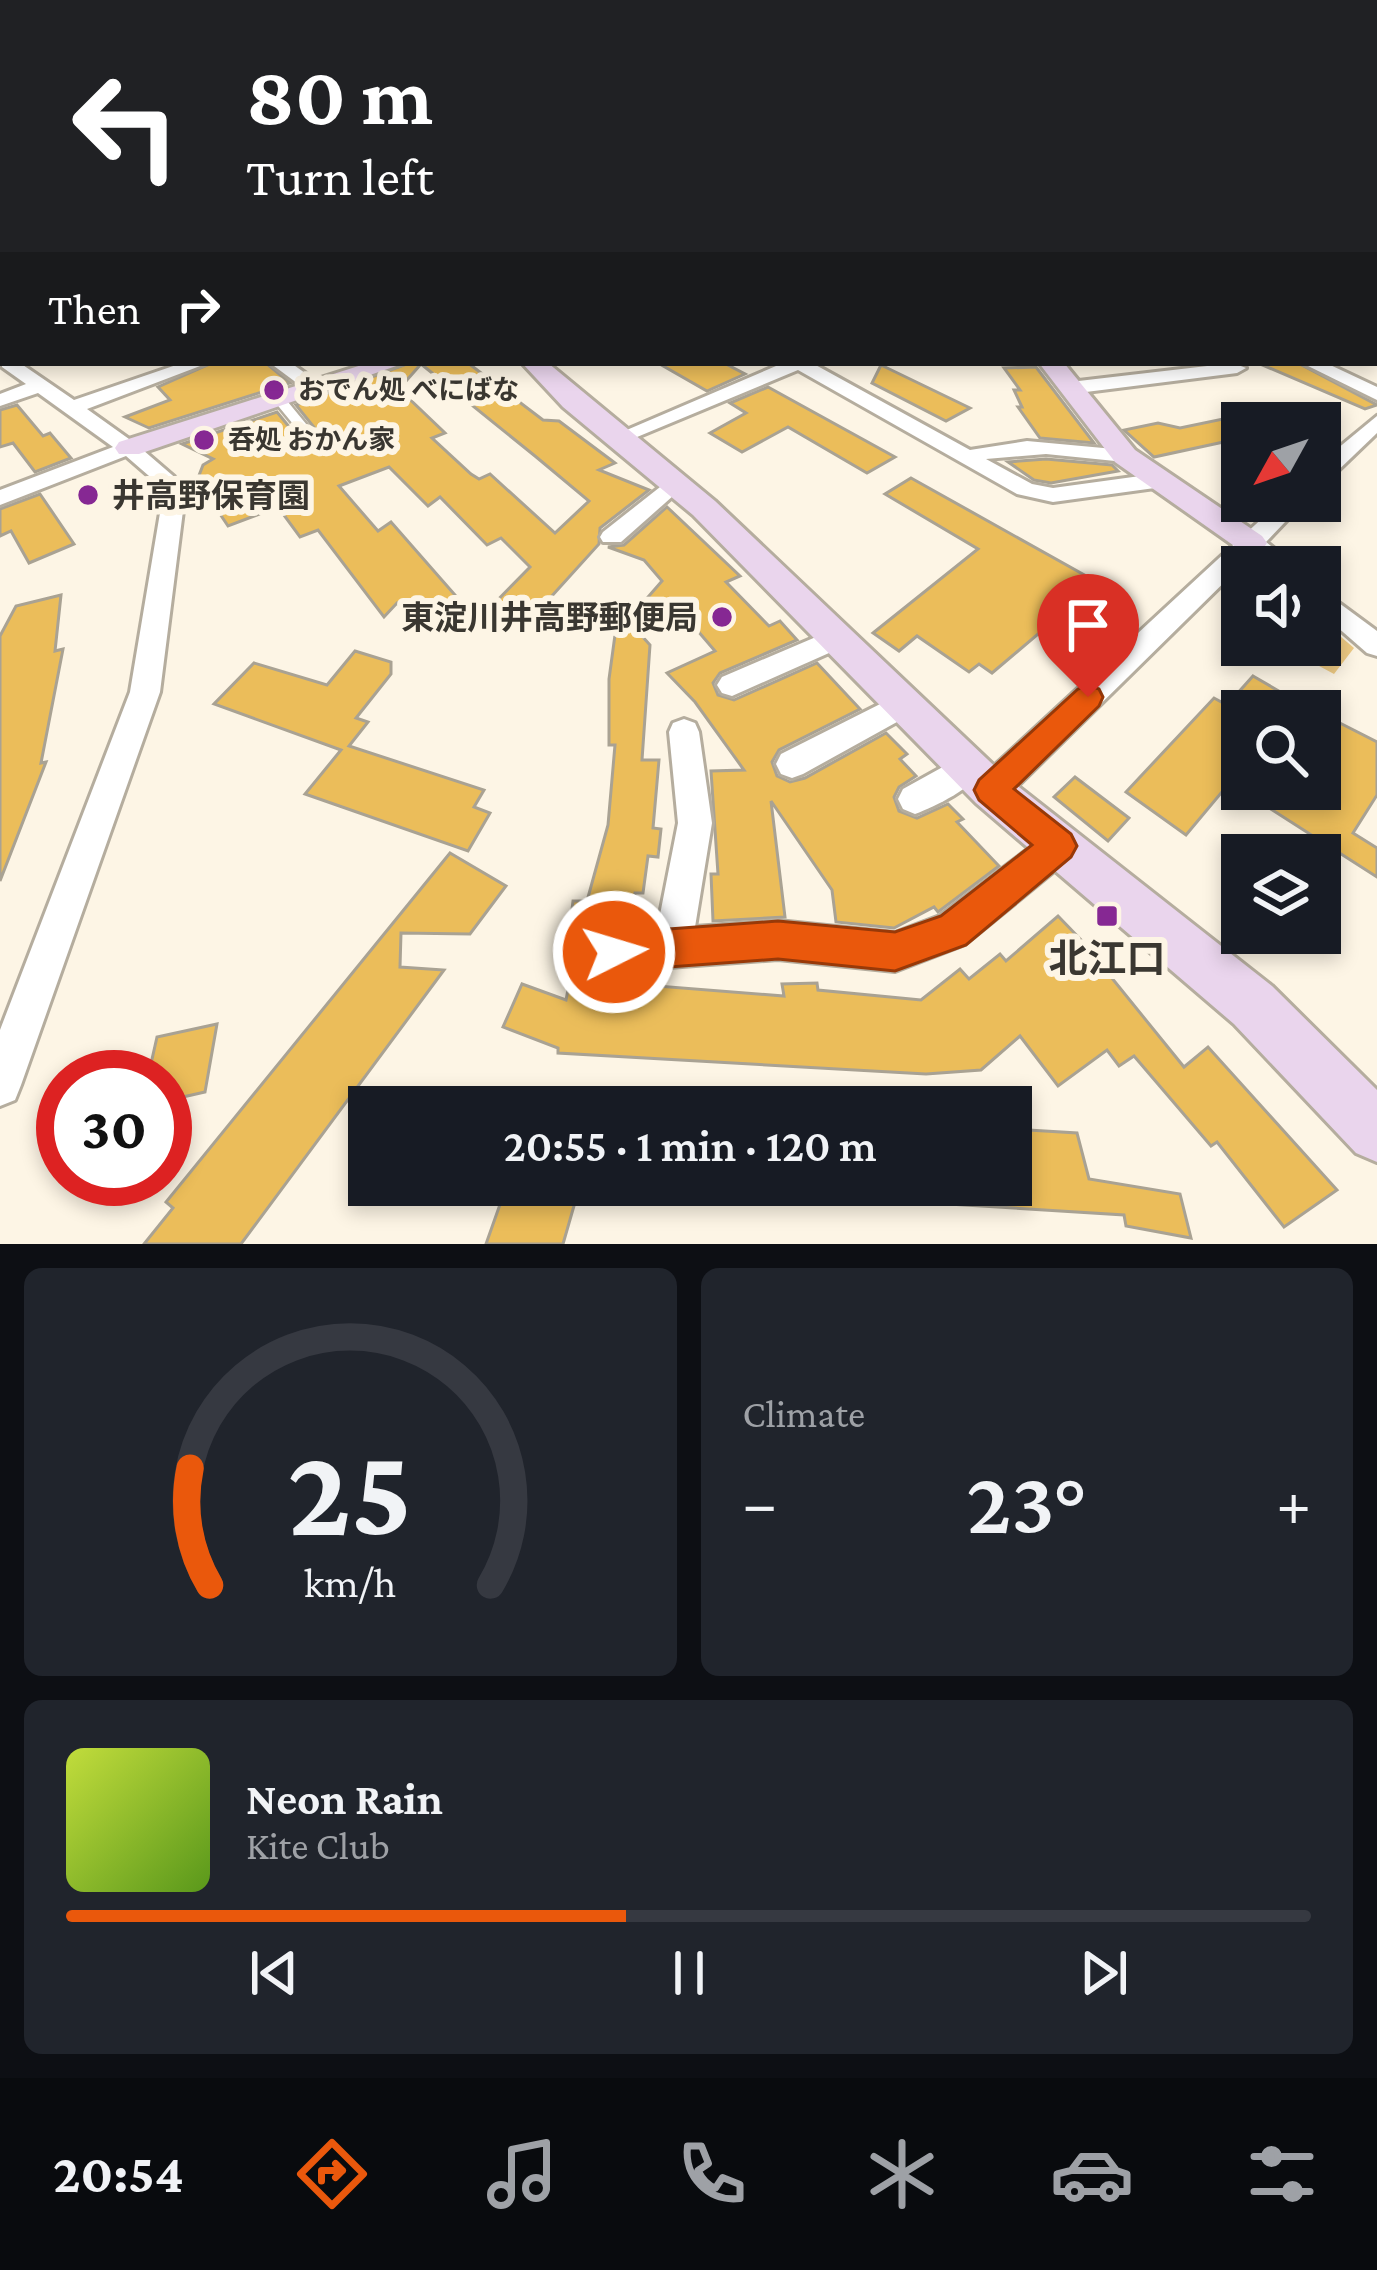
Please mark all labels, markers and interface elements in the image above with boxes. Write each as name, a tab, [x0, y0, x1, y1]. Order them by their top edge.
icon: left	[48, 48, 204, 204]
text: 80 m	[246, 49, 433, 142]
text: Turn left	[246, 147, 434, 207]
icon: right	[165, 276, 231, 342]
text: Then	[48, 284, 141, 334]
place label: おでん処 べにばな	[298, 375, 519, 405]
marker: おでん処 べにばな	[261, 377, 287, 403]
north arrow	[1221, 402, 1341, 522]
map controls	[1221, 402, 1341, 954]
place label: 呑処 おかん家	[228, 425, 395, 455]
marker: 呑処 おかん家	[191, 427, 217, 453]
place label: 井高野保育園	[112, 477, 310, 514]
marker: 井高野保育園	[75, 482, 101, 508]
button: sound	[1221, 546, 1341, 666]
pin	[1037, 574, 1139, 697]
icon: arrive	[1055, 592, 1121, 658]
place label: 東淀川井高野郵便局	[401, 599, 698, 636]
marker: 東淀川井高野郵便局	[709, 604, 735, 630]
button: search	[1221, 690, 1341, 810]
button: layers	[1221, 834, 1341, 954]
position arrow	[551, 889, 677, 1015]
marker: 北江口	[1094, 903, 1120, 929]
place label: 北江口	[1048, 937, 1166, 980]
speed limit sign: 30	[36, 1050, 192, 1206]
text: 20:55 · 1 min · 120 m	[503, 1121, 877, 1171]
text: Climate	[743, 1392, 865, 1435]
text: 25	[288, 1422, 413, 1561]
text: 23°	[967, 1452, 1087, 1552]
text: −	[743, 1466, 777, 1539]
text: +	[1276, 1466, 1311, 1539]
text: km/h	[304, 1559, 396, 1606]
text: Neon Rain	[246, 1774, 443, 1824]
text: Kite Club	[246, 1824, 390, 1867]
icon: previous	[241, 1940, 307, 2006]
icon: pause	[656, 1940, 722, 2006]
icon: next	[1071, 1940, 1137, 2006]
icon: directions	[290, 2132, 374, 2216]
icon: music	[480, 2132, 564, 2216]
icon: phone	[670, 2132, 754, 2216]
icon: climate	[860, 2132, 944, 2216]
icon: car	[1050, 2132, 1134, 2216]
icon: filters	[1240, 2132, 1324, 2216]
text: 20:54	[53, 2144, 184, 2204]

